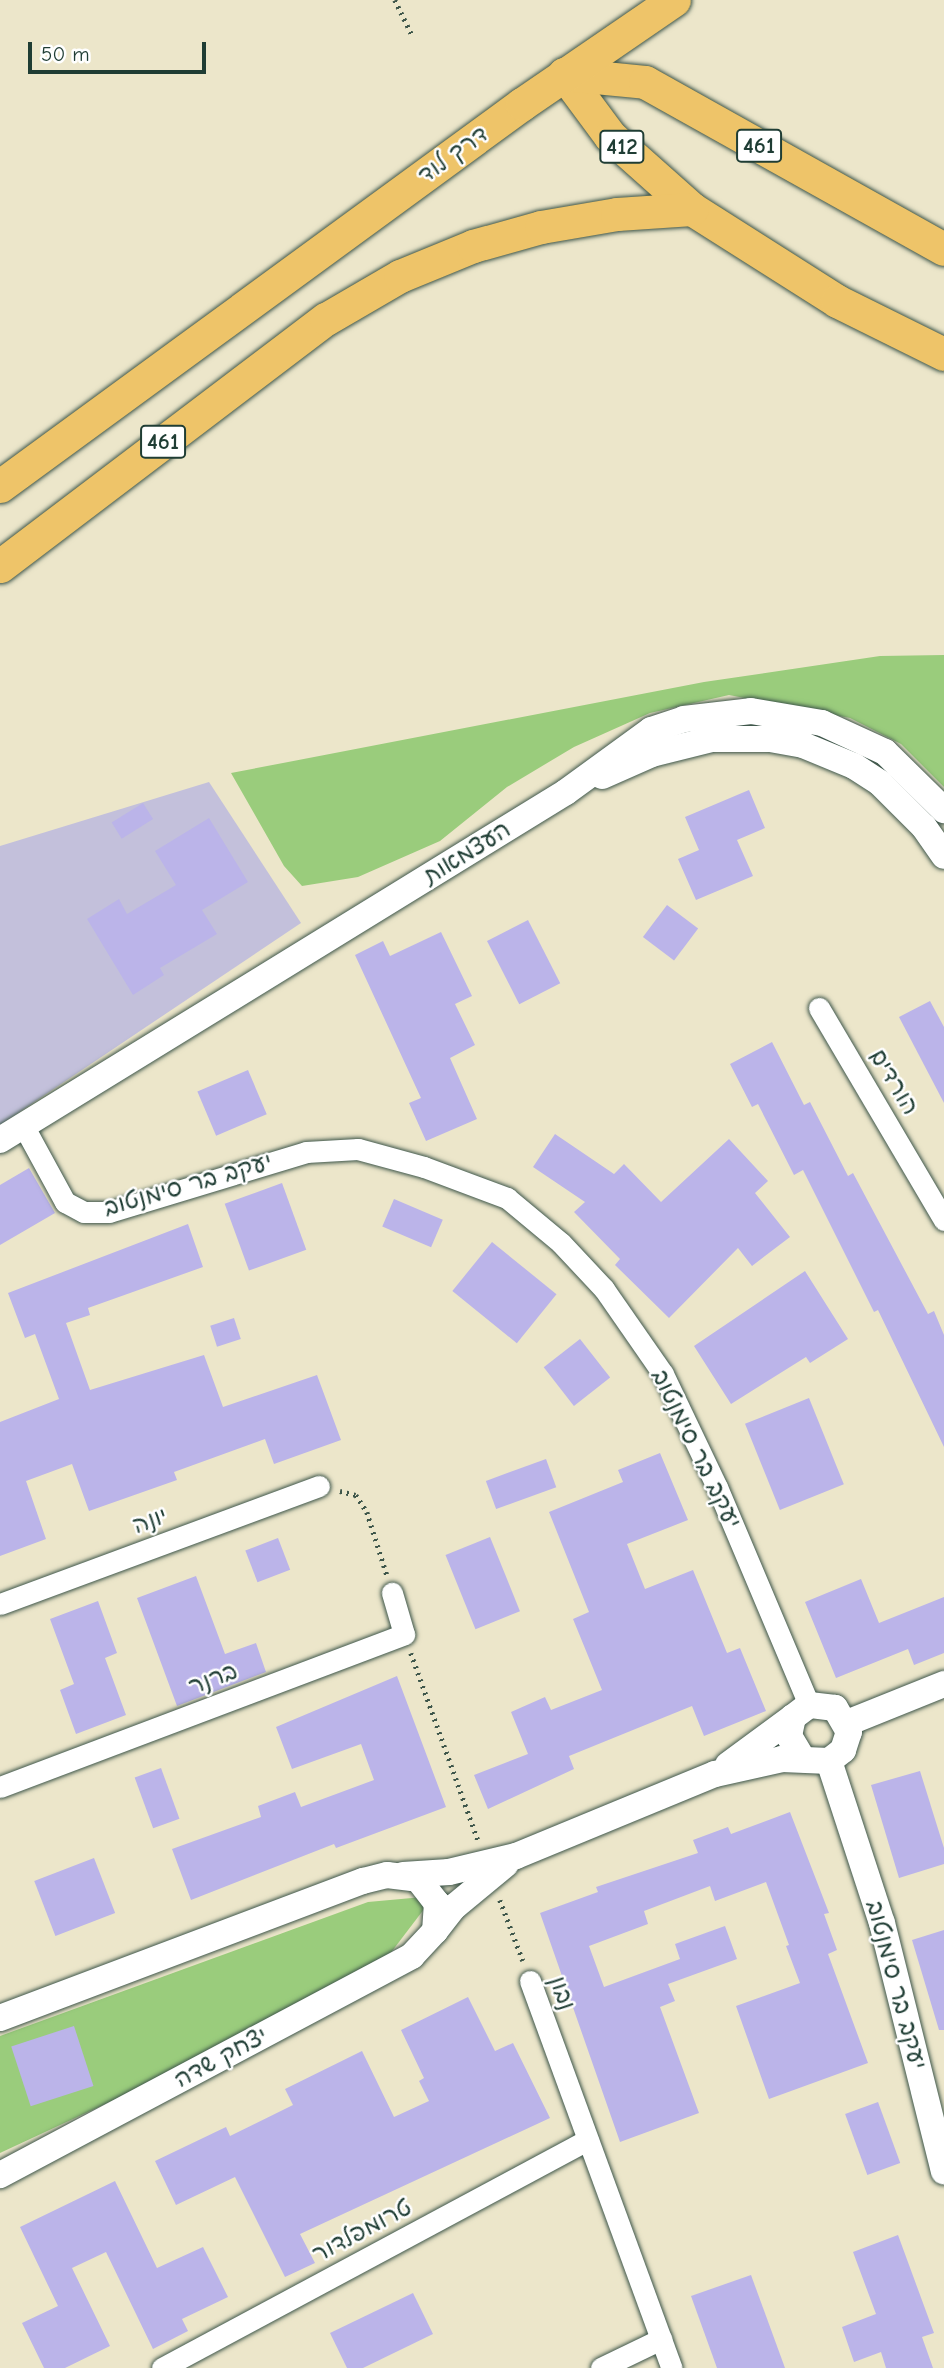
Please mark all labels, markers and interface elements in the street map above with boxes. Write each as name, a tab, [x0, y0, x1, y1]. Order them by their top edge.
scale bar	[32, 28, 210, 72]
text: 50 m	[41, 42, 90, 66]
street label: דרך לוד	[412, 120, 494, 190]
road number: 461	[734, 127, 784, 166]
road number: 412	[599, 128, 645, 166]
road number: 461	[138, 422, 188, 462]
street label: העצמאות	[418, 815, 516, 891]
street label: הורדים	[863, 1044, 925, 1120]
street label: יעקב בר סימנטוב	[101, 1147, 275, 1223]
street label: יעקב בר סימנטוב	[645, 1365, 747, 1533]
street label: יונה	[129, 1501, 171, 1541]
street label: ברנר	[184, 1657, 242, 1701]
street label: יעקב בר סימנטוב	[860, 1897, 932, 2073]
street label: נבון	[543, 1972, 581, 2014]
street label: יצחק שדה	[170, 2022, 272, 2094]
street label: טרומפלדור	[307, 2193, 417, 2269]

